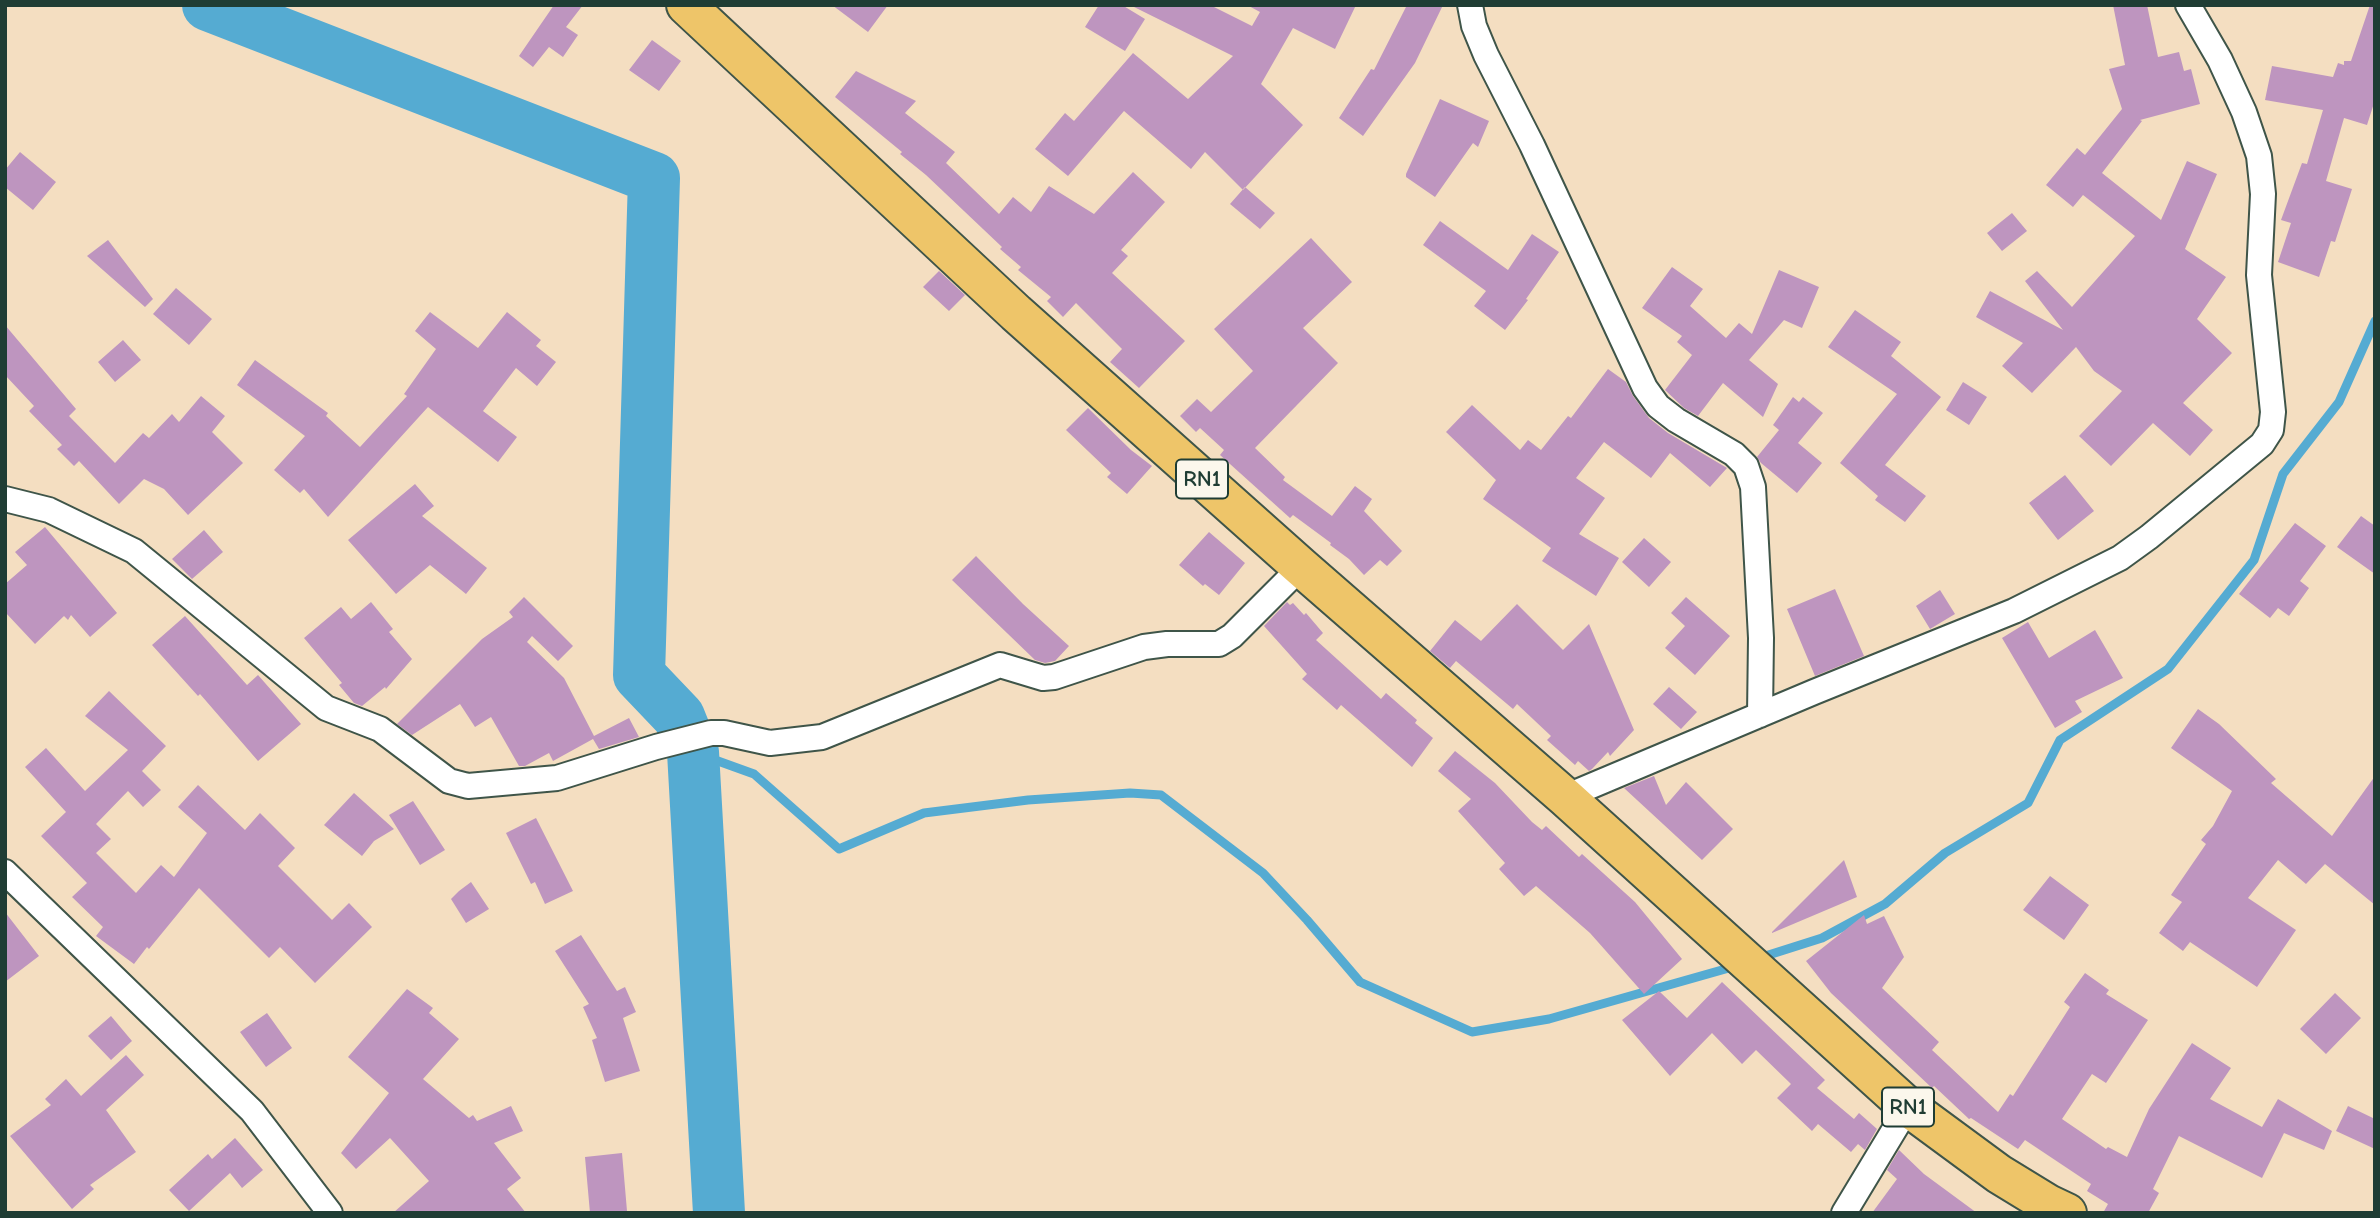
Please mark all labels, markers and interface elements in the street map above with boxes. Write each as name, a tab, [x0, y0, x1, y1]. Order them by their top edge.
road number: RN1	[1176, 460, 1228, 499]
road number: RN1	[1882, 1088, 1934, 1126]

